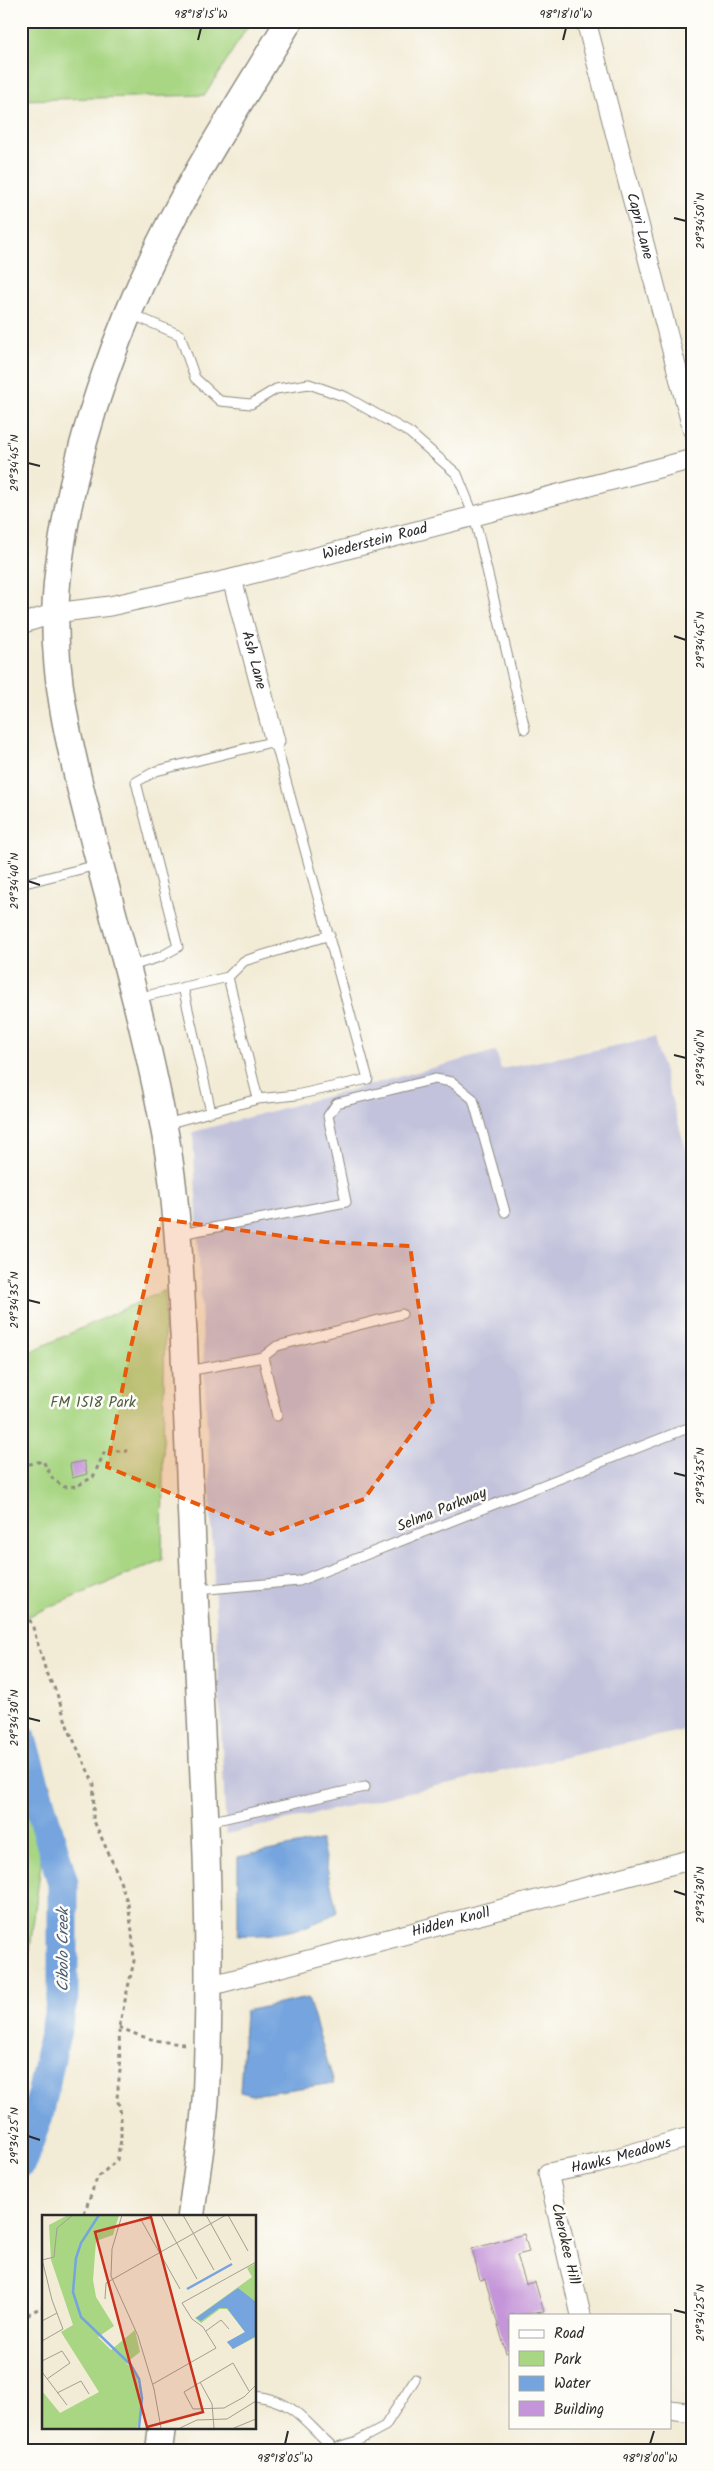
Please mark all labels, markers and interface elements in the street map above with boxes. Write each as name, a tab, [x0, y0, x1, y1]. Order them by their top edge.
text: 98°18'15"W	[174, 5, 228, 24]
text: 98°18'10"W	[539, 5, 593, 24]
street label: Capri Lane	[619, 190, 660, 262]
text: 29°34'50"N	[691, 193, 710, 249]
text: 29°34'45"N	[5, 434, 24, 492]
street label: Wiederstein Road	[320, 516, 431, 567]
text: 29°34'45"N	[691, 611, 710, 669]
street label: Ash Lane	[234, 628, 273, 692]
text: 29°34'40"N	[5, 853, 24, 909]
text: 29°34'40"N	[691, 1030, 710, 1086]
text: 29°34'35"N	[5, 1271, 24, 1329]
park label: FM 1518 Park	[50, 1391, 137, 1415]
text: 29°34'35"N	[691, 1447, 710, 1505]
street label: Selma Parkway	[394, 1481, 491, 1539]
text: 29°34'30"N	[5, 1689, 24, 1747]
text: 29°34'30"N	[691, 1866, 710, 1924]
street label: Hidden Knoll	[409, 1901, 493, 1944]
water label: Cibolo Creek	[51, 1906, 76, 1992]
text: 29°34'25"N	[5, 2107, 24, 2165]
street label: Hawks Meadows	[569, 2131, 675, 2180]
street label: Cherokee Hill	[544, 2201, 586, 2287]
inset map	[42, 2215, 256, 2428]
text: 29°34'25"N	[691, 2284, 710, 2342]
legend	[509, 2314, 672, 2428]
text: Road	[554, 2322, 585, 2346]
text: Park	[554, 2348, 582, 2372]
text: Water	[554, 2372, 591, 2396]
text: Building	[554, 2398, 604, 2422]
text: 98°18'05"W	[257, 2449, 313, 2468]
text: 98°18'00"W	[622, 2449, 678, 2468]

